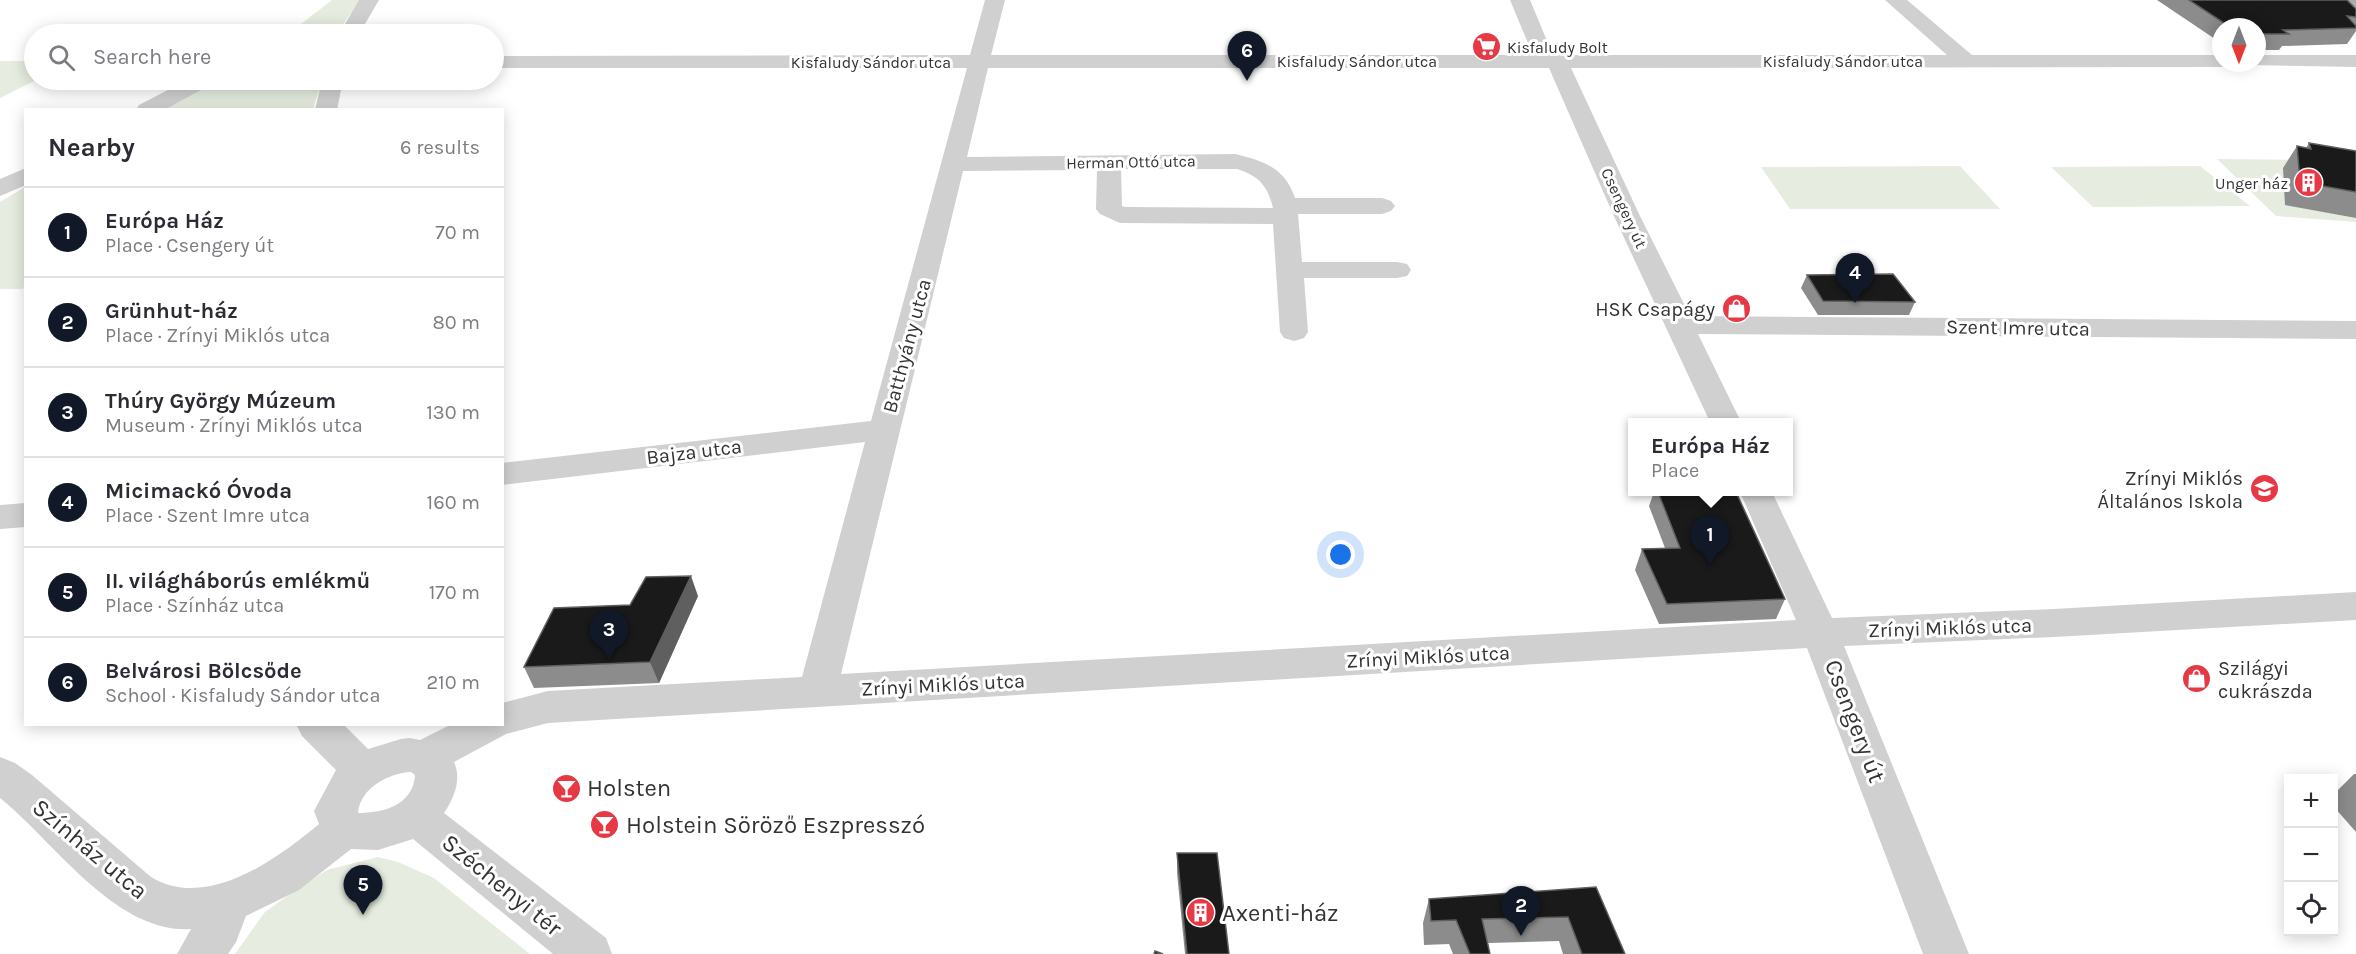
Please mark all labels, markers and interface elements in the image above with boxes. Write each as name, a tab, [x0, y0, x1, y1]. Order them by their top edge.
north arrow	[2212, 18, 2266, 72]
search box	[24, 24, 504, 90]
supermarket icon: Kisfaludy Bolt	[1470, 31, 1502, 63]
pin: 6	[1228, 32, 1266, 81]
place label: Kisfaludy Bolt	[1507, 38, 1608, 57]
icon: search	[45, 41, 78, 74]
text: Search here	[93, 44, 211, 70]
street label: Kisfaludy Sándor utca	[1277, 52, 1437, 71]
street label: Kisfaludy Sándor utca	[1763, 52, 1923, 71]
street label: Kisfaludy Sándor utca	[791, 53, 951, 72]
text: Nearby	[48, 132, 135, 163]
text: 6 results	[400, 136, 480, 159]
street label: Herman Ottó utca	[1066, 151, 1196, 173]
street label: Csengery út	[1597, 165, 1651, 251]
building icon: Unger ház	[2293, 167, 2325, 199]
place label: Unger ház	[2215, 174, 2288, 193]
text: Európa Ház	[105, 208, 224, 234]
text: 1	[64, 221, 71, 244]
text: 70 m	[435, 221, 480, 244]
text: Place · Csengery út	[105, 234, 274, 257]
pin: 4	[1836, 254, 1874, 303]
street label: Batthyány utca	[878, 276, 936, 416]
shop icon: HSK Csapágy	[1720, 293, 1752, 325]
text: Grünhut-ház	[105, 298, 238, 324]
place label: HSK Csapágy	[1595, 298, 1715, 321]
text: 2	[61, 311, 74, 334]
text: 80 m	[432, 311, 480, 334]
street label: Szent Imre utca	[1946, 315, 2090, 341]
text: Place · Zrínyi Miklós utca	[105, 324, 330, 347]
text: Thúry György Múzeum	[105, 388, 336, 414]
text: 3	[61, 401, 74, 424]
text: 130 m	[426, 401, 480, 424]
text: Museum · Zrínyi Miklós utca	[105, 414, 363, 437]
popup	[1628, 418, 1793, 496]
text: Európa Ház	[1651, 433, 1770, 459]
street label: Bajza utca	[645, 435, 743, 469]
text: Place	[1651, 459, 1699, 482]
place label: Zrínyi Miklós Általános Iskola	[2098, 467, 2243, 513]
school or university icon: Zrínyi Miklós Általános Iskola	[2248, 473, 2280, 505]
text: Micimackó Óvoda	[105, 478, 292, 504]
text: 4	[62, 491, 73, 514]
text: 160 m	[427, 491, 480, 514]
text: Place · Szent Imre utca	[105, 504, 310, 527]
pin: 1	[1690, 516, 1730, 565]
your location	[1326, 540, 1355, 569]
text: II. világháborús emlékmű	[105, 568, 370, 594]
text: 5	[62, 581, 73, 604]
text: 170 m	[429, 581, 480, 604]
text: Place · Színház utca	[105, 594, 284, 617]
pin: 3	[590, 610, 628, 660]
street label: Zrínyi Miklós utca	[1868, 614, 2032, 642]
street label: Zrínyi Miklós utca	[1345, 641, 1511, 673]
street label: Csengery út	[1819, 656, 1891, 786]
place label: Szilágyi cukrászda	[2218, 657, 2313, 703]
text: Belvárosi Bölcsőde	[105, 658, 302, 684]
shop icon: Szilágyi cukrászda	[2181, 663, 2213, 695]
street label: Zrínyi Miklós utca	[860, 669, 1026, 701]
text: 6	[61, 671, 74, 694]
text: 210 m	[426, 671, 480, 694]
text: School · Kisfaludy Sándor utca	[105, 684, 380, 707]
bar icon: Holsten	[550, 772, 582, 804]
place label: Holsten	[587, 774, 671, 802]
map controls	[2284, 774, 2338, 936]
button: +	[2284, 774, 2338, 828]
street label: Színház utca	[27, 793, 153, 905]
bar icon: Holstein Söröző Eszpresszó	[589, 809, 621, 841]
place label: Holstein Söröző Eszpresszó	[626, 811, 925, 839]
street label: Széchenyi tér	[436, 828, 568, 942]
button: −	[2284, 828, 2338, 882]
pin: 5	[344, 866, 382, 915]
button: locate	[2284, 882, 2338, 936]
pin: 2	[1502, 886, 1540, 936]
building icon: Axenti-ház	[1185, 897, 1217, 929]
place label: Axenti-ház	[1222, 899, 1339, 927]

